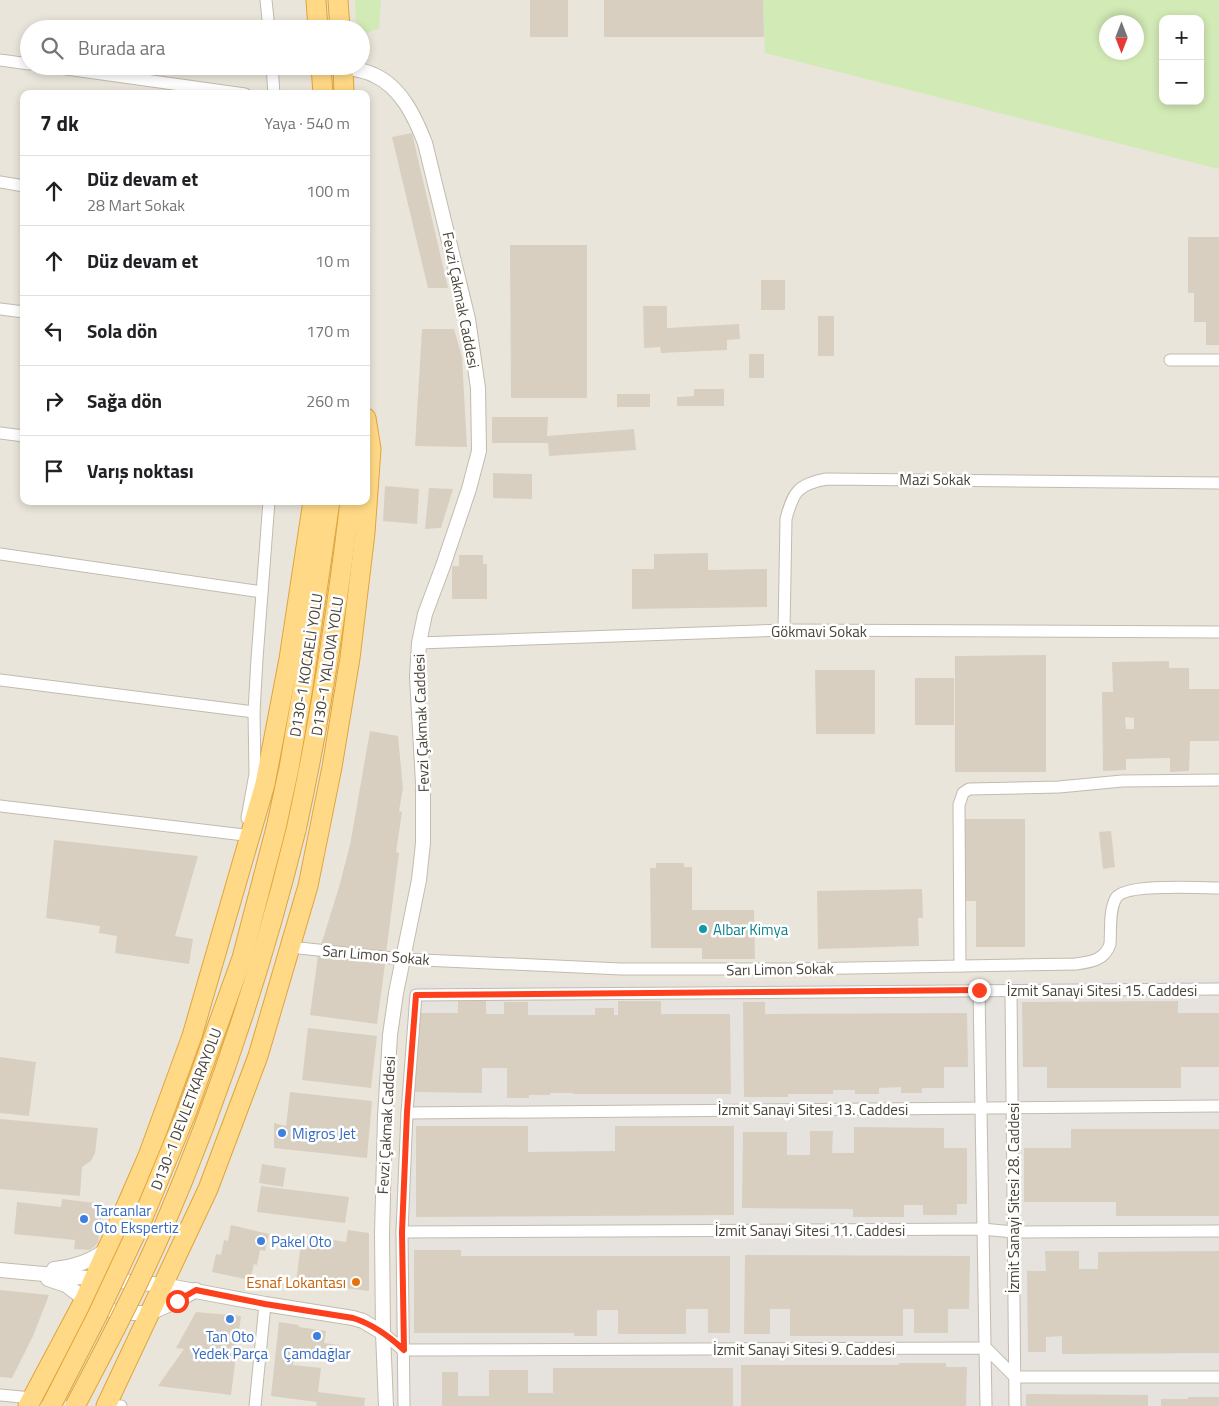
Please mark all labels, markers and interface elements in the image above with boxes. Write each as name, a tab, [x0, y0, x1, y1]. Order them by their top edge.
north arrow	[1099, 15, 1144, 60]
map controls	[1159, 15, 1204, 105]
button: +	[1159, 15, 1204, 60]
search box	[20, 20, 370, 75]
text: Burada ara	[78, 33, 165, 62]
icon: search	[38, 34, 66, 62]
button: −	[1159, 60, 1204, 105]
text: 7 dk	[40, 107, 79, 139]
text: Yaya · 540 m	[265, 111, 350, 135]
text: Düz devam et	[87, 164, 198, 193]
icon: ahead	[40, 177, 68, 205]
text: 100 m	[306, 179, 350, 203]
text: 28 Mart Sokak	[87, 193, 185, 217]
street label: Fevzi Çakmak Caddesi	[436, 230, 486, 370]
text: Düz devam et	[87, 246, 198, 275]
icon: ahead	[40, 247, 68, 275]
text: 10 m	[315, 249, 350, 273]
text: Sola dön	[87, 316, 158, 345]
icon: left	[40, 317, 68, 345]
text: 170 m	[306, 319, 350, 343]
text: Sağa dön	[87, 386, 162, 415]
icon: right	[40, 387, 68, 415]
text: 260 m	[306, 389, 350, 413]
text: Varış noktası	[87, 456, 194, 485]
icon: arrive	[40, 457, 68, 485]
street label: Mazi Sokak	[899, 468, 971, 491]
street label: D130-1 KOCAELİ YOLU	[283, 592, 329, 738]
street label: D130-1 YALOVA YOLU	[305, 595, 349, 737]
street label: Gökmavi Sokak	[771, 620, 867, 643]
street label: Fevzi Çakmak Caddesi	[407, 653, 435, 793]
place label: Albar Kimya	[713, 918, 789, 941]
marker: Albar Kimya	[697, 923, 709, 935]
street label: Sarı Limon Sokak	[321, 939, 431, 971]
street label: Sarı Limon Sokak	[726, 957, 834, 981]
route end	[968, 979, 991, 1002]
street label: İzmit Sanayi Sitesi 15. Caddesi	[1007, 979, 1197, 1002]
street label: D130-1 DEVLETKARAYOLU	[144, 1024, 228, 1194]
street label: Fevzi Çakmak Caddesi	[371, 1055, 401, 1195]
street label: İzmit Sanayi Sitesi 13. Caddesi	[718, 1098, 908, 1121]
street label: İzmit Sanayi Sitesi 28. Caddesi	[1002, 1103, 1025, 1293]
place label: Migros Jet	[292, 1122, 357, 1145]
marker: Migros Jet	[276, 1127, 288, 1139]
place label: Tarcanlar Oto Ekspertiz	[94, 1199, 179, 1239]
marker: Tarcanlar Oto Ekspertiz	[78, 1213, 90, 1225]
street label: İzmit Sanayi Sitesi 11. Caddesi	[715, 1219, 905, 1242]
place label: Pakel Oto	[271, 1230, 332, 1253]
marker: Pakel Oto	[255, 1235, 267, 1247]
place label: Esnaf Lokantası	[246, 1271, 346, 1294]
marker: Esnaf Lokantası	[350, 1276, 362, 1288]
route start	[166, 1290, 189, 1313]
marker: Tan Oto Yedek Parça	[224, 1313, 236, 1325]
place label: Tan Oto Yedek Parça	[192, 1325, 268, 1365]
marker: Çamdağlar	[311, 1330, 323, 1342]
street label: İzmit Sanayi Sitesi 9. Caddesi	[713, 1338, 895, 1361]
place label: Çamdağlar	[283, 1342, 351, 1365]

